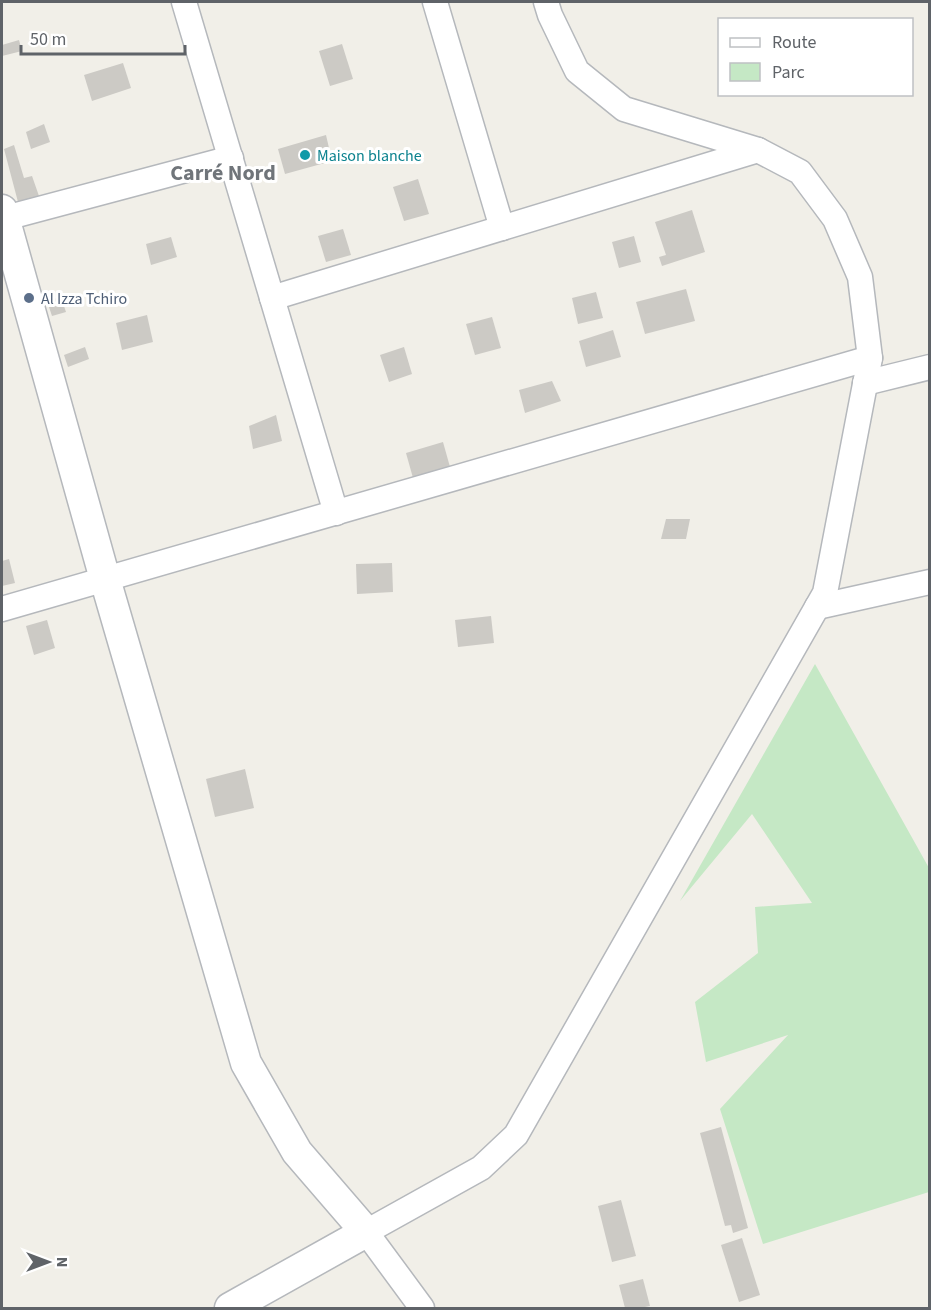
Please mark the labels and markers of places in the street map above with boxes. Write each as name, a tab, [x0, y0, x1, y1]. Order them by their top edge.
place label: Maison blanche	[317, 145, 422, 167]
marker: Maison blanche	[298, 148, 312, 162]
place label: Al Izza Tchiro	[41, 288, 127, 310]
marker: Al Izza Tchiro	[22, 291, 36, 305]

